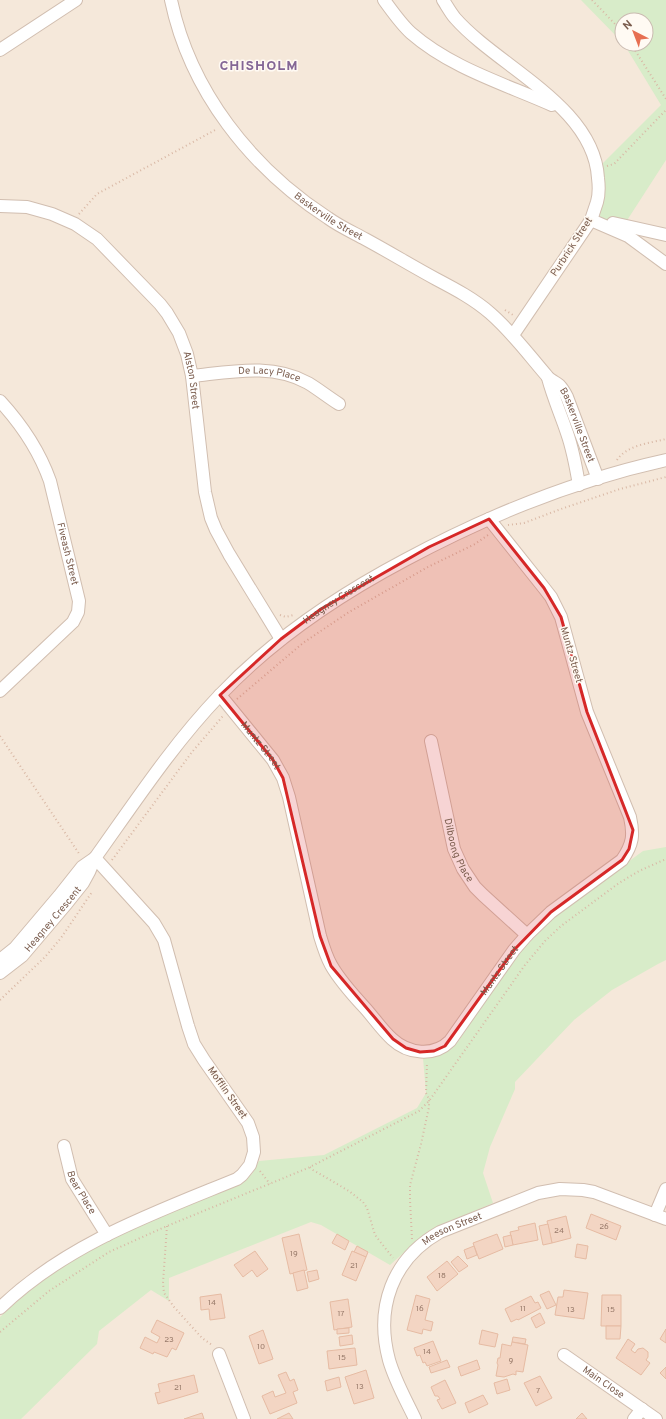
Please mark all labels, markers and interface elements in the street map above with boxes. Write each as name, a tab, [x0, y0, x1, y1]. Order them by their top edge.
north arrow	[614, 12, 654, 52]
text: N	[620, 17, 636, 33]
district label: CHISHOLM	[220, 58, 298, 75]
street label: Baskerville Street	[291, 189, 365, 243]
street label: Purbrick Street	[548, 215, 596, 279]
street label: Alston Street	[180, 350, 202, 410]
street label: De Lacy Place	[238, 364, 303, 385]
street label: Baskerville Street	[557, 385, 598, 465]
street label: Fiveash Street	[54, 521, 82, 587]
street label: Heagney Crescent	[300, 572, 377, 627]
street label: Muntz Street	[557, 625, 585, 685]
street label: Muntz Street	[238, 719, 284, 772]
street label: Dilboong Place	[441, 817, 476, 885]
street label: Heagney Crescent	[22, 883, 84, 955]
street label: Muntz Street	[478, 943, 522, 998]
street label: Mofflin Street	[204, 1064, 250, 1122]
street label: Bear Place	[64, 1170, 99, 1217]
street label: Meeson Street	[419, 1209, 484, 1248]
house number: 26	[599, 1222, 609, 1232]
house number: 24	[554, 1226, 564, 1236]
house number: 19	[290, 1249, 298, 1259]
house number: 21	[350, 1261, 358, 1271]
house number: 18	[438, 1271, 446, 1281]
house number: 14	[208, 1298, 216, 1308]
house number: 16	[416, 1304, 424, 1314]
house number: 11	[520, 1304, 526, 1314]
house number: 13	[567, 1305, 575, 1315]
house number: 15	[607, 1305, 615, 1315]
house number: 17	[337, 1309, 345, 1319]
house number: 23	[164, 1335, 174, 1345]
house number: 10	[257, 1342, 265, 1352]
house number: 14	[423, 1347, 431, 1357]
house number: 15	[338, 1353, 346, 1363]
house number: 9	[509, 1356, 514, 1366]
street label: Main Close	[580, 1363, 627, 1401]
house number: 13	[356, 1382, 364, 1392]
house number: 21	[174, 1383, 182, 1393]
house number: 7	[536, 1386, 540, 1396]

